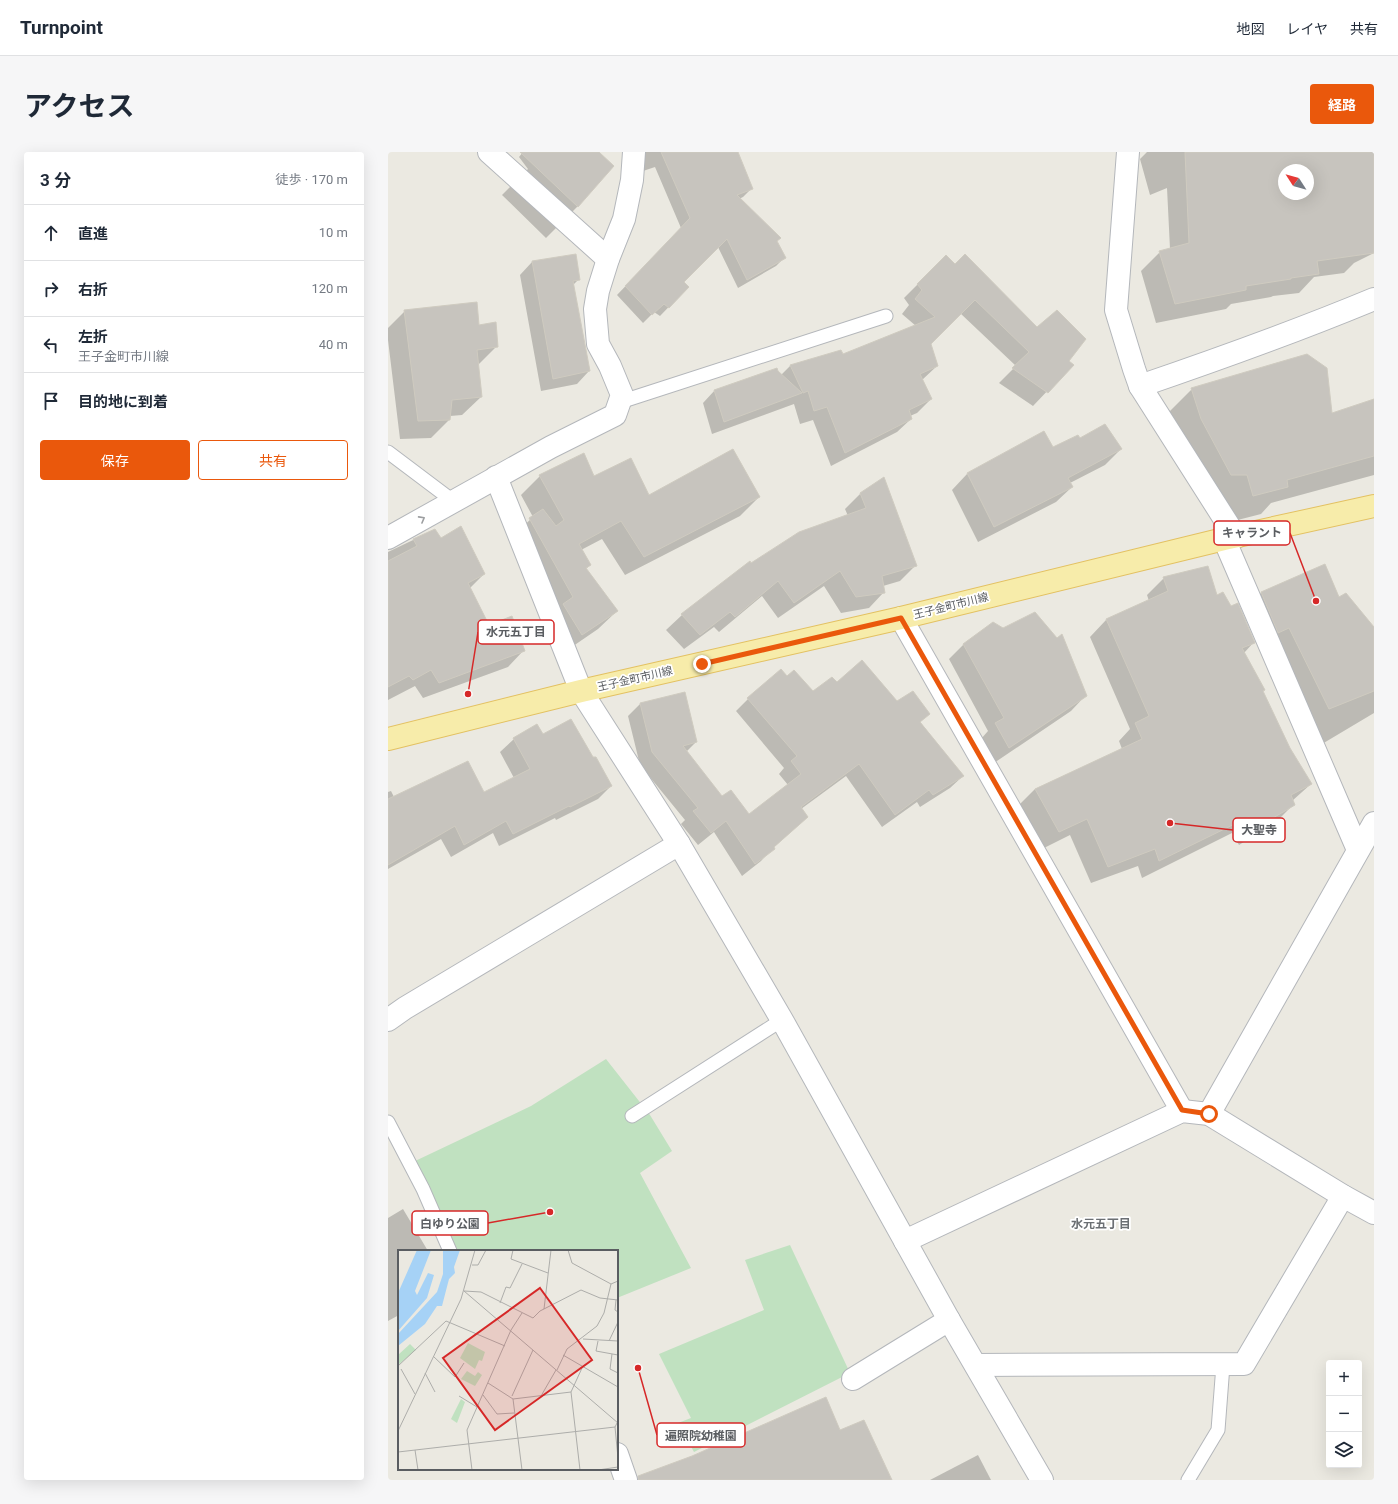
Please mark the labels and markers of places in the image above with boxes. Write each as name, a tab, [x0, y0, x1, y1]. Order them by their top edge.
callout: キャラント	[1214, 521, 1290, 545]
callout: 水元五丁目	[478, 620, 554, 644]
callout: 大聖寺	[1233, 818, 1285, 842]
callout: 白ゆり公園	[412, 1211, 488, 1235]
callout: 遍照院幼稚園	[657, 1423, 745, 1447]

